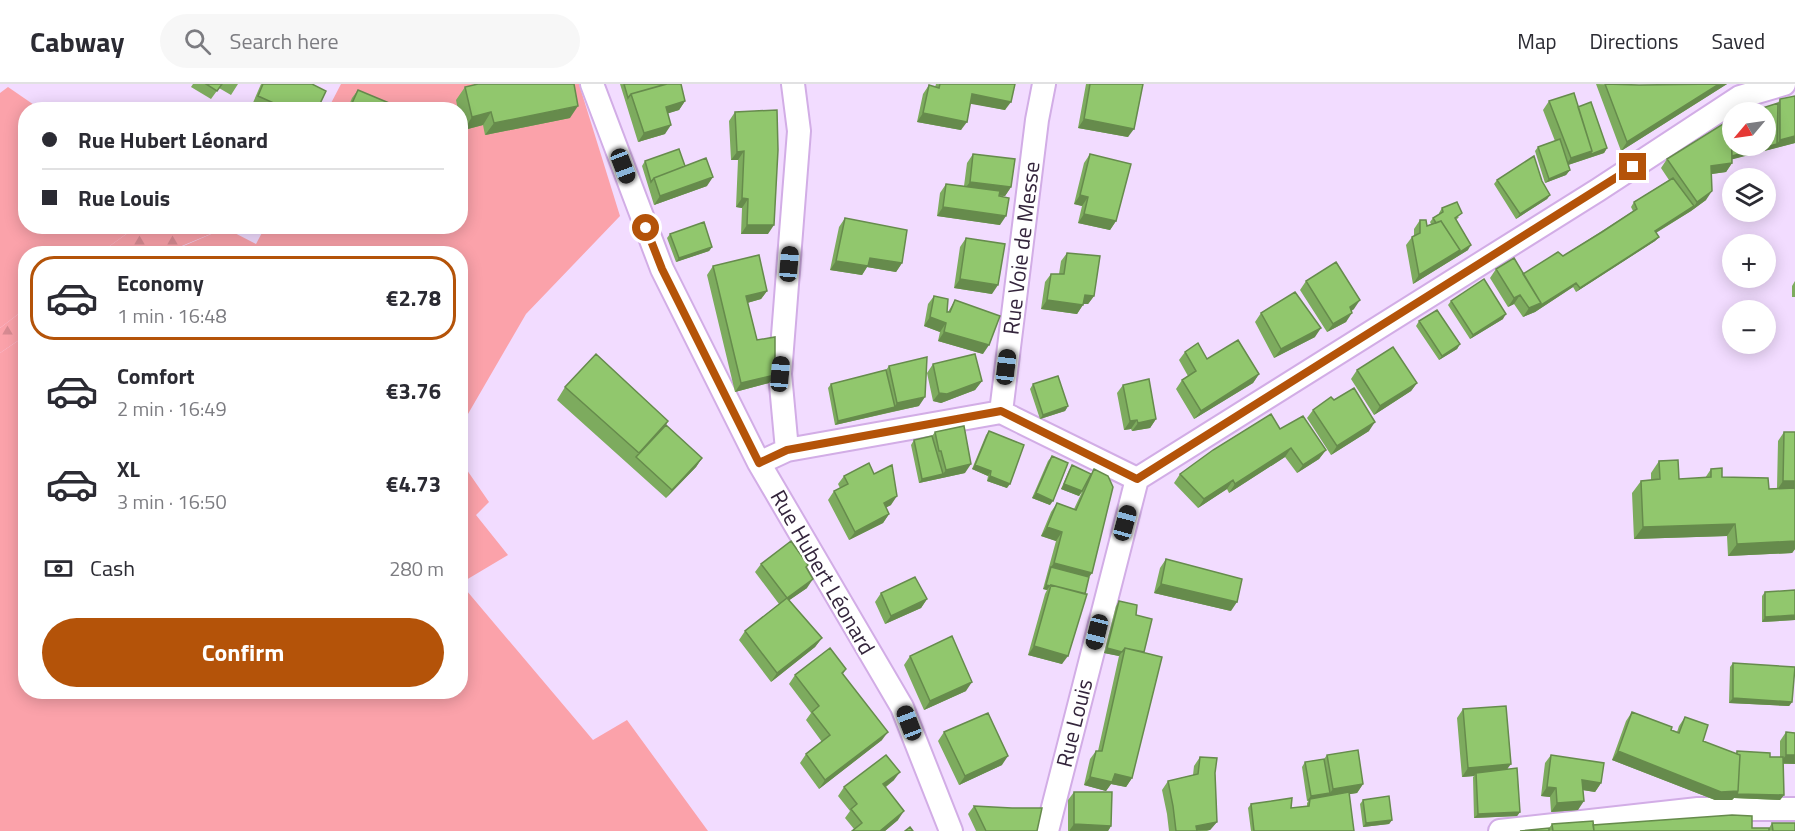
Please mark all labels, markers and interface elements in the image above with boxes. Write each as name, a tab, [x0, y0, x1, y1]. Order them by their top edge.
search box	[160, 14, 580, 68]
text: Cabway	[30, 20, 124, 63]
text: Search here	[229, 24, 339, 58]
icon: search	[181, 25, 214, 58]
text: Map	[1517, 25, 1557, 57]
text: Directions	[1590, 25, 1679, 57]
text: Saved	[1712, 25, 1765, 57]
north arrow	[1722, 102, 1776, 156]
map controls	[1722, 102, 1776, 354]
text: Rue Hubert Léonard	[78, 123, 268, 157]
car	[608, 146, 638, 186]
route end	[1619, 153, 1646, 180]
street label: Rue Voie de Messe	[994, 159, 1048, 337]
button: layers	[1722, 168, 1776, 222]
text: Rue Louis	[78, 181, 170, 215]
route start	[632, 214, 659, 241]
button: +	[1722, 234, 1776, 288]
car	[778, 245, 800, 283]
text: Economy	[117, 266, 204, 300]
icon: car	[45, 271, 99, 325]
text: €2.78	[386, 281, 441, 315]
text: 1 min · 16:48	[117, 300, 227, 331]
button: −	[1722, 300, 1776, 354]
car	[995, 348, 1017, 386]
car	[769, 355, 791, 393]
text: Comfort	[117, 359, 195, 393]
icon: car	[45, 364, 99, 418]
text: €3.76	[386, 374, 441, 408]
text: 2 min · 16:49	[117, 393, 227, 424]
text: XL	[117, 452, 140, 486]
icon: car	[45, 457, 99, 511]
text: €4.73	[386, 467, 441, 501]
street label: Rue Hubert Léonard	[762, 483, 884, 661]
text: 3 min · 16:50	[117, 486, 227, 517]
car	[1112, 503, 1138, 543]
text: Cash	[90, 551, 135, 585]
icon: cash	[42, 552, 75, 585]
text: 280 m	[389, 553, 444, 584]
car	[1084, 612, 1110, 652]
button: Confirm	[42, 618, 444, 687]
street label: Rue Louis	[1047, 675, 1101, 771]
car	[894, 703, 924, 743]

